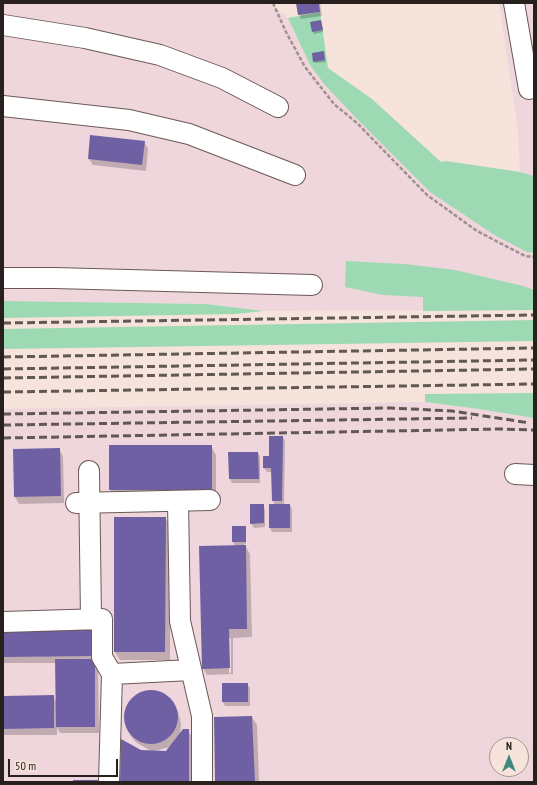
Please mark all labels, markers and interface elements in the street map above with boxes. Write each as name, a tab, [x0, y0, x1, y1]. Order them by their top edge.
north arrow	[489, 737, 529, 777]
text: N	[506, 739, 512, 753]
scale bar	[10, 751, 120, 777]
text: 50 m	[15, 758, 36, 773]

